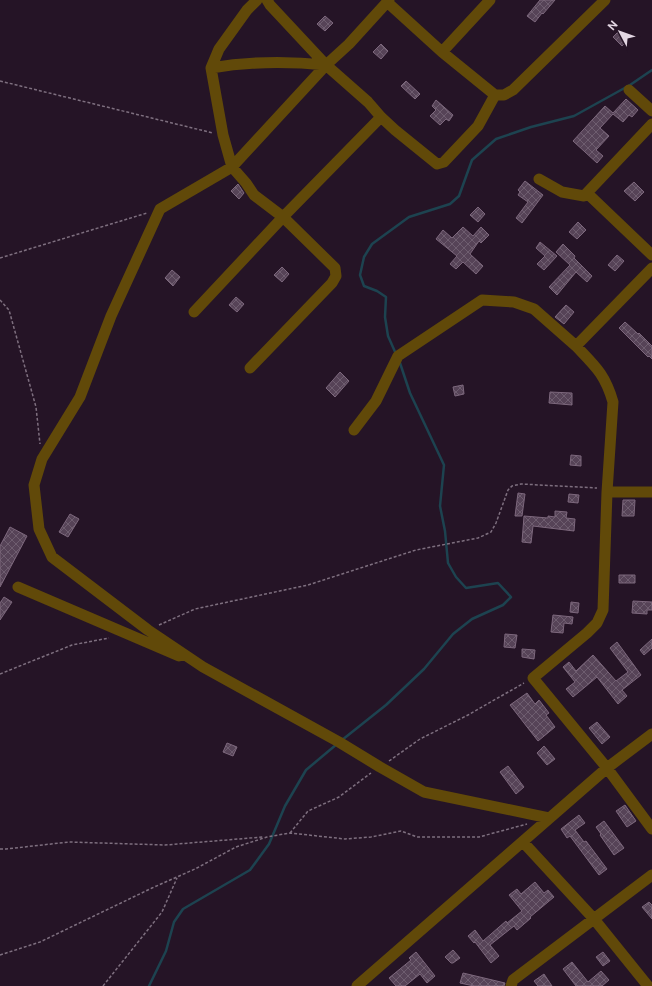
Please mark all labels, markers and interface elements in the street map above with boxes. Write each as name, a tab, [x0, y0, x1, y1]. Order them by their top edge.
north arrow	[600, 12, 640, 52]
text: N	[605, 18, 620, 33]

